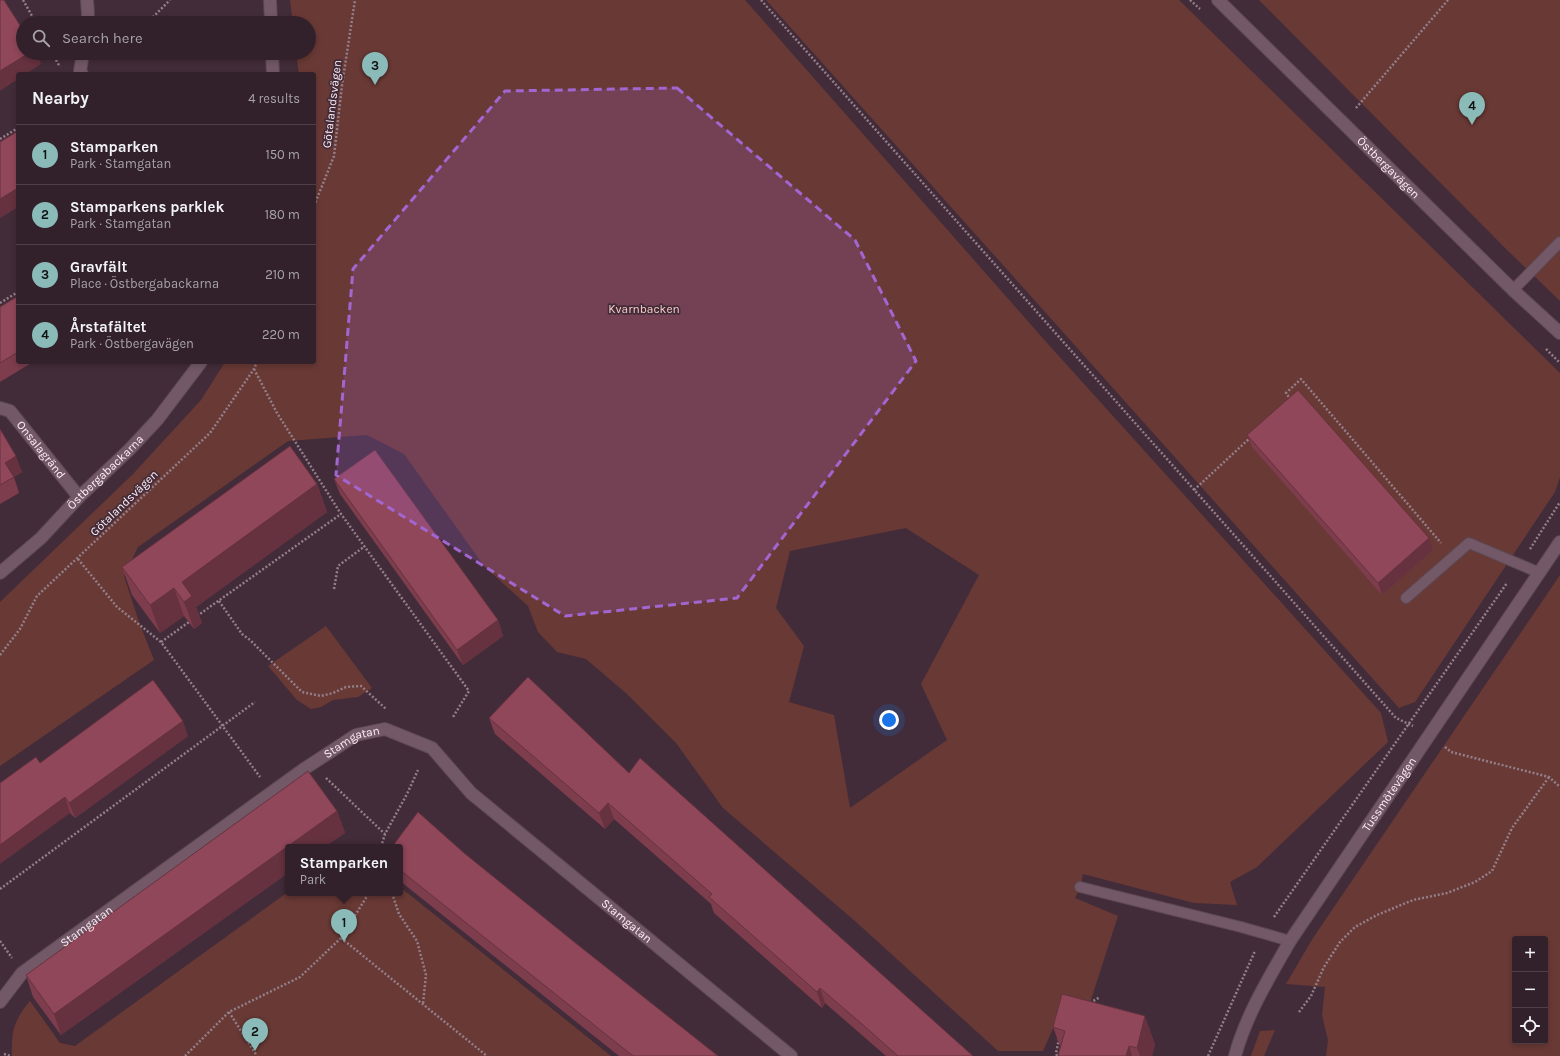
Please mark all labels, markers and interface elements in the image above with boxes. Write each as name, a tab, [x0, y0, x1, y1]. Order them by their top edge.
search box	[16, 16, 316, 60]
icon: search	[30, 27, 52, 49]
text: Search here	[62, 29, 143, 47]
pin: 3	[362, 52, 388, 85]
street label: Götalandsvägen	[320, 59, 344, 149]
text: Nearby	[32, 88, 89, 108]
text: 4 results	[248, 91, 300, 106]
pin: 4	[1459, 92, 1485, 125]
street label: Östbergavägen	[1354, 134, 1423, 201]
text: Stamparken	[70, 138, 158, 156]
text: 1	[43, 147, 47, 162]
text: 150 m	[265, 147, 300, 162]
text: Park · Stamgatan	[70, 156, 171, 171]
text: Stamparkens parklek	[70, 198, 224, 216]
text: 2	[41, 207, 49, 222]
text: 180 m	[265, 207, 300, 222]
text: Park · Stamgatan	[70, 216, 171, 231]
text: Gravfält	[70, 258, 127, 276]
text: 3	[41, 267, 49, 282]
text: 210 m	[265, 267, 300, 282]
text: Place · Östbergabackarna	[70, 276, 219, 291]
park label: Kvarnbacken	[608, 302, 680, 316]
text: Årstafältet	[70, 318, 147, 336]
text: 4	[41, 327, 49, 342]
text: 220 m	[262, 327, 300, 342]
text: Park · Östbergavägen	[70, 336, 194, 351]
street label: Onsalagränd	[14, 418, 68, 481]
street label: Östbergabackarna	[64, 432, 146, 512]
street label: Götalandsvägen	[87, 467, 161, 539]
your location	[879, 710, 899, 730]
street label: Stamgatan	[321, 723, 381, 761]
street label: Tussmötevägen	[1359, 755, 1419, 834]
popup	[285, 844, 403, 896]
text: Stamparken	[300, 854, 388, 872]
text: Park	[300, 872, 326, 887]
street label: Stamgatan	[599, 896, 655, 946]
street label: Stamgatan	[58, 903, 115, 950]
pin: 1	[331, 909, 357, 942]
map controls	[1512, 936, 1548, 1044]
button: +	[1512, 936, 1548, 972]
button: −	[1512, 972, 1548, 1008]
button: locate	[1512, 1008, 1548, 1044]
pin: 2	[242, 1018, 268, 1051]

